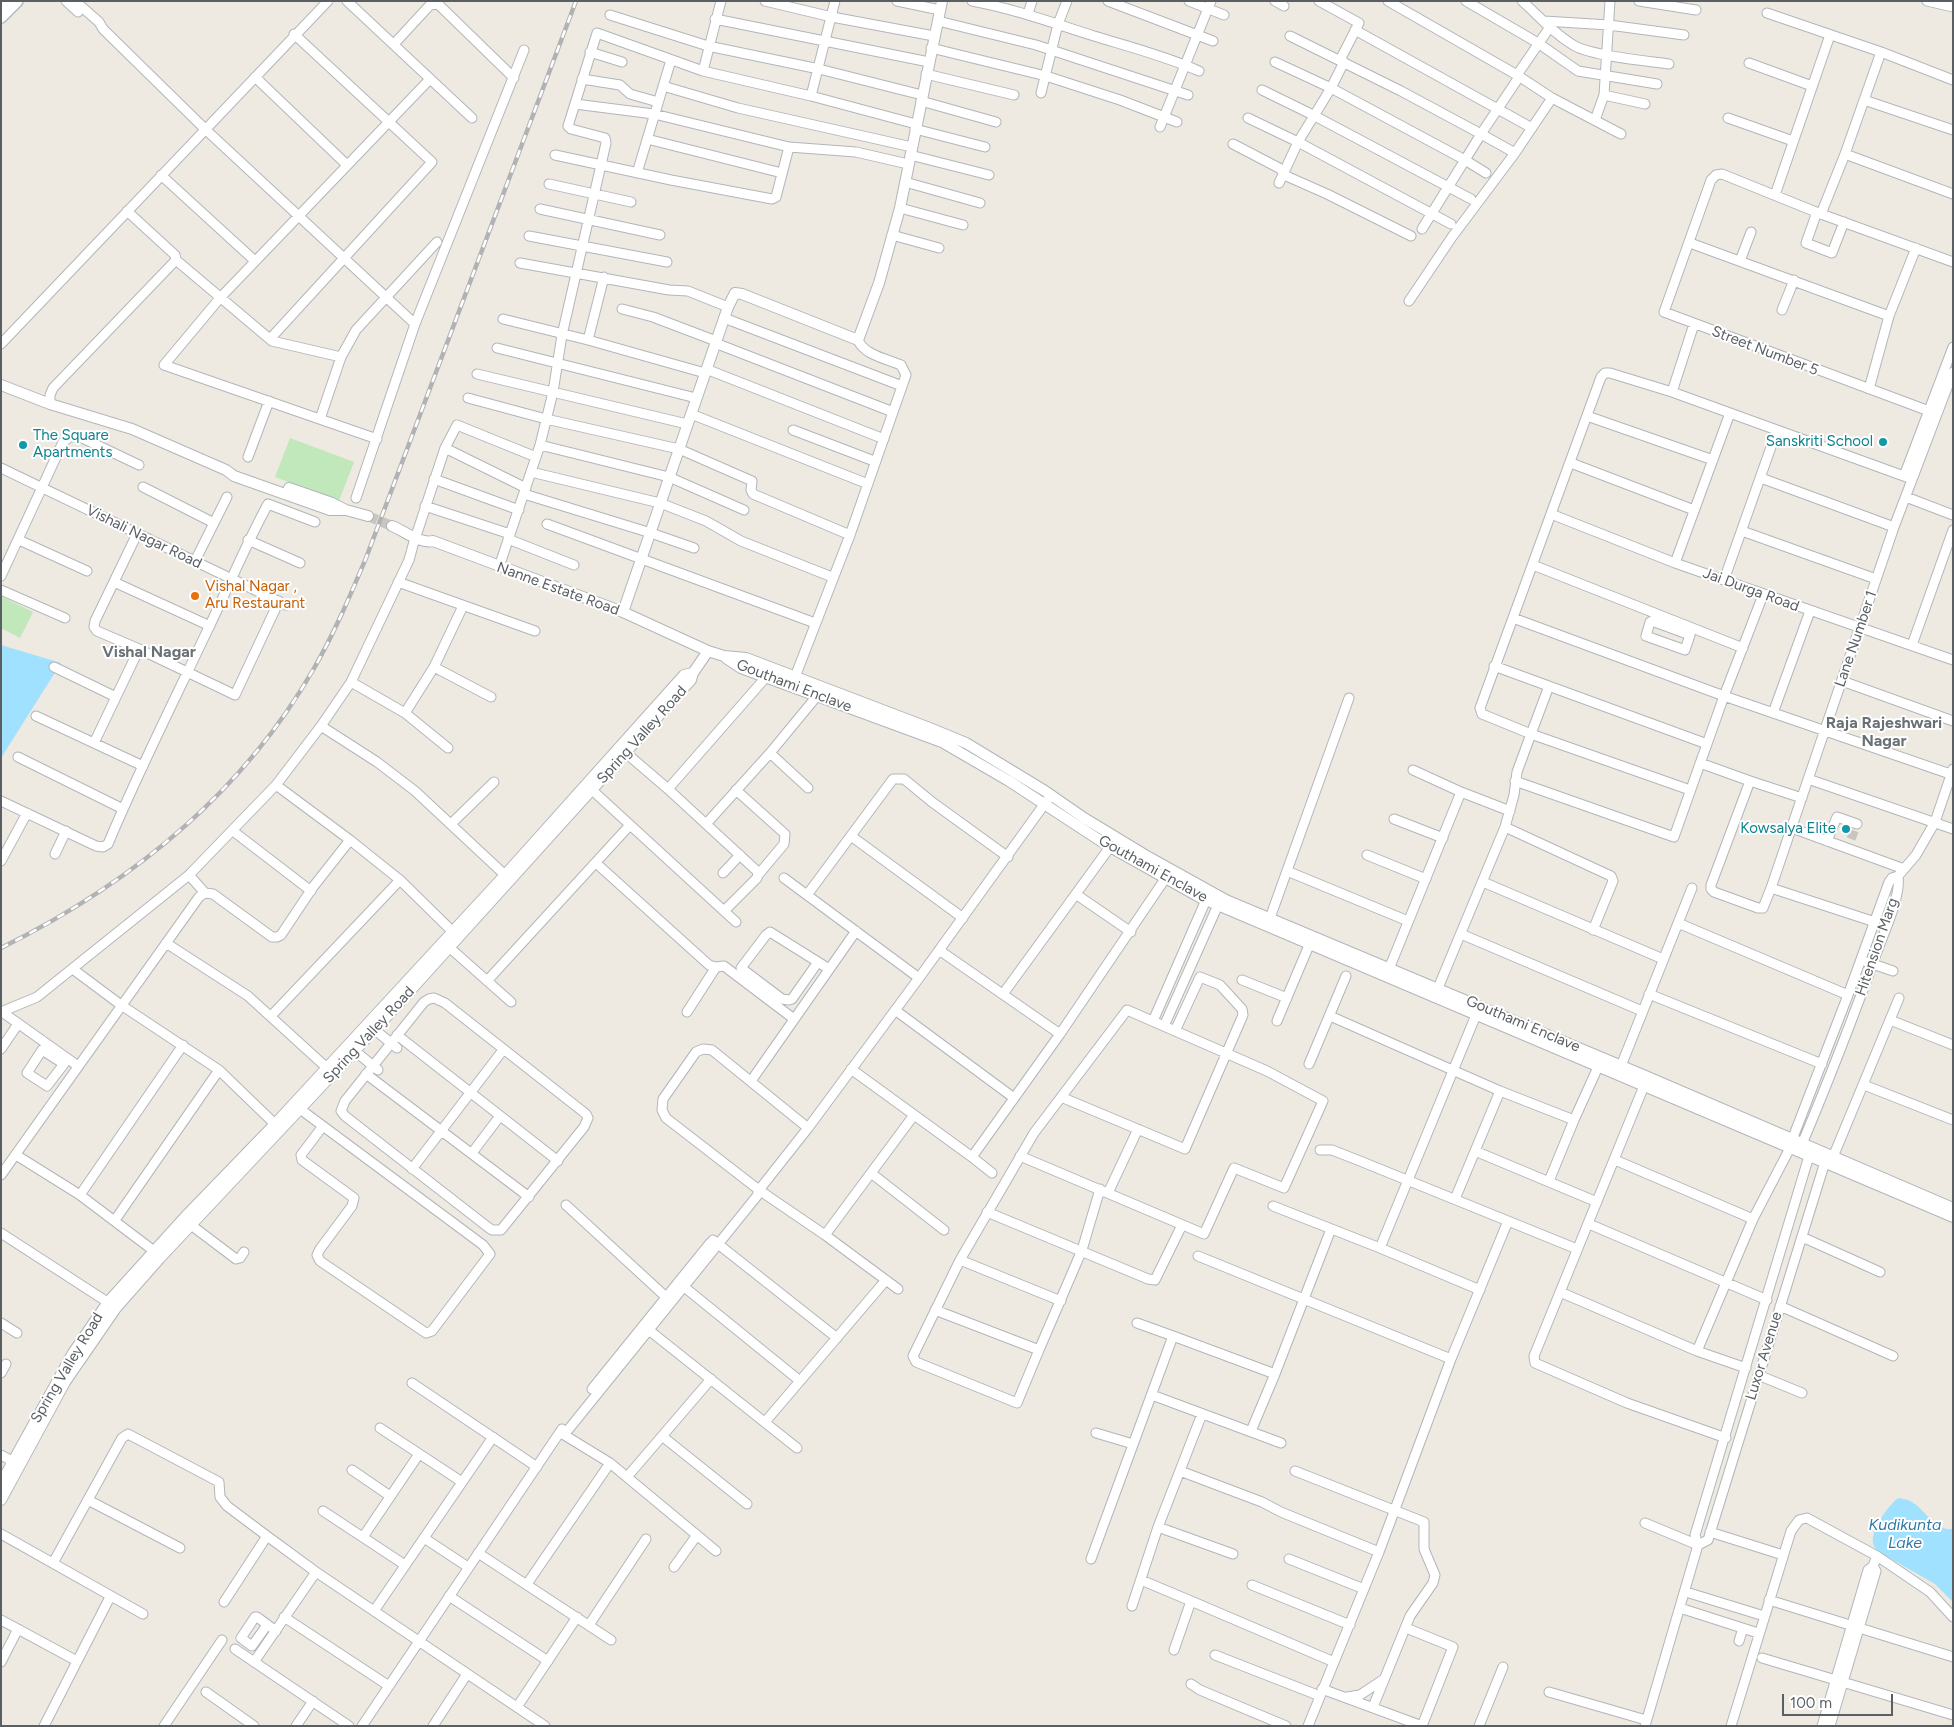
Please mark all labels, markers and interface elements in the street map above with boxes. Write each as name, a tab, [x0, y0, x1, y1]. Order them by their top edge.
street label: Street Number 5	[1709, 322, 1821, 380]
place label: The Square Apartments	[33, 427, 112, 462]
place label: Sanskriti School	[1766, 433, 1873, 451]
marker: Sanskriti School	[1877, 436, 1889, 448]
marker: The Square Apartments	[17, 439, 29, 451]
street label: Vishali Nagar Road	[83, 501, 205, 573]
street label: Nanne Estate Road	[494, 558, 622, 620]
street label: Jai Durga Road	[1700, 564, 1802, 616]
place label: Vishal Nagar , Aru Restaurant	[205, 578, 305, 613]
street label: Lane Number 1	[1831, 589, 1881, 689]
marker: Vishal Nagar , Aru Restaurant	[189, 590, 201, 602]
district label: Vishal Nagar	[102, 642, 196, 662]
street label: Gouthami Enclave	[734, 656, 854, 716]
street label: Spring Valley Road	[593, 682, 691, 788]
district label: Raja Rajeshwari Nagar	[1826, 713, 1942, 751]
place label: Kowsalya Elite	[1740, 820, 1836, 838]
marker: Kowsalya Elite	[1840, 823, 1852, 835]
street label: Gouthami Enclave	[1095, 832, 1211, 906]
street label: Hitension Marg	[1852, 896, 1902, 998]
street label: Spring Valley Road	[320, 983, 418, 1087]
street label: Gouthami Enclave	[1463, 992, 1583, 1056]
street label: Spring Valley Road	[27, 1310, 107, 1426]
street label: Luxor Avenue	[1742, 1310, 1786, 1402]
water label: Kudikunta Lake	[1869, 1515, 1941, 1553]
scale bar	[1784, 1684, 1895, 1716]
text: 100 m	[1790, 1694, 1832, 1712]

